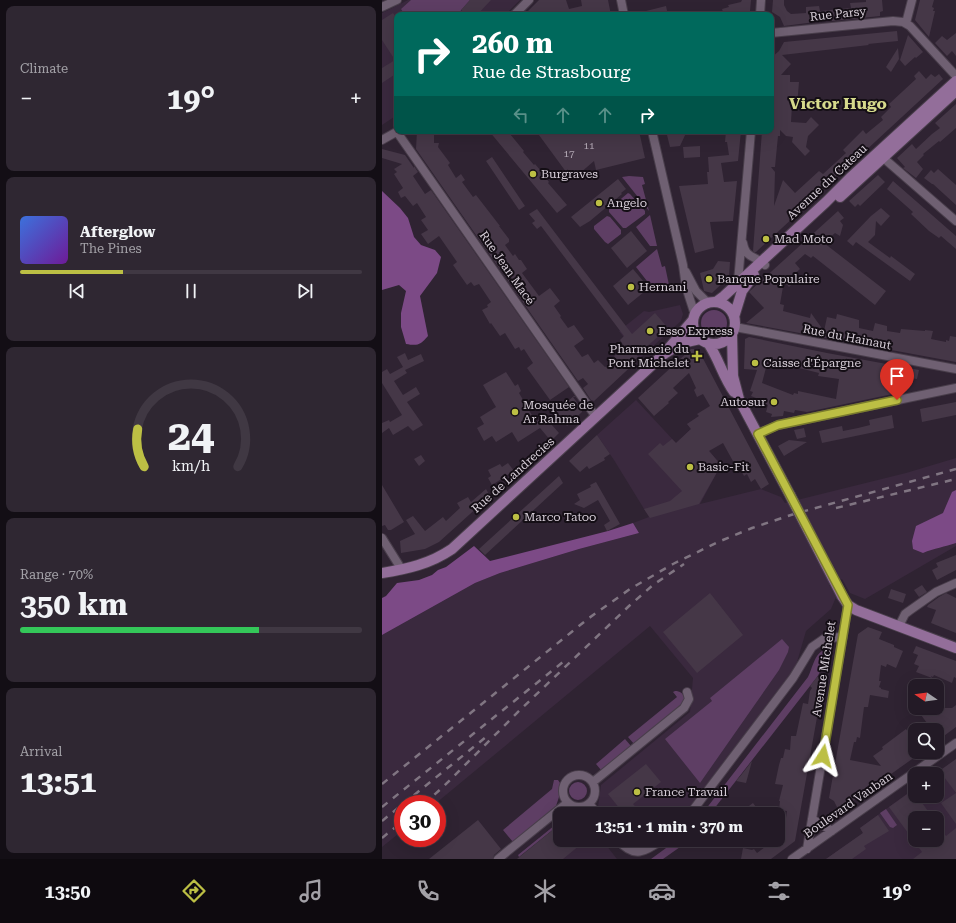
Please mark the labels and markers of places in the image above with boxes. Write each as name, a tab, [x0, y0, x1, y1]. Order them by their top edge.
place label: Burgraves	[541, 167, 598, 181]
marker: Burgraves	[528, 169, 538, 179]
place label: Angelo	[607, 196, 647, 210]
marker: Angelo	[594, 198, 604, 208]
place label: Mad Moto	[774, 232, 833, 246]
marker: Mad Moto	[761, 234, 771, 244]
place label: Banque Populaire	[717, 272, 820, 286]
marker: Banque Populaire	[704, 274, 714, 284]
place label: Hernani	[639, 280, 686, 294]
marker: Hernani	[626, 282, 636, 292]
place label: Esso Express	[658, 324, 733, 338]
marker: Esso Express	[645, 326, 655, 336]
place label: Pharmacie du Pont Michelet	[608, 342, 690, 370]
marker: Pharmacie du Pont Michelet	[692, 351, 702, 361]
place label: Caisse d'Épargne	[763, 356, 862, 370]
marker: Caisse d'Épargne	[750, 358, 760, 368]
pin	[880, 359, 914, 400]
place label: Autosur	[720, 395, 766, 409]
marker: Autosur	[769, 397, 779, 407]
place label: Mosquée de Ar Rahma	[523, 398, 593, 426]
marker: Mosquée de Ar Rahma	[510, 407, 520, 417]
place label: Basic-Fit	[698, 460, 750, 474]
marker: Basic-Fit	[685, 462, 695, 472]
place label: Marco Tatoo	[524, 510, 596, 524]
marker: Marco Tatoo	[511, 512, 521, 522]
place label: France Travail	[645, 785, 727, 799]
marker: France Travail	[632, 787, 642, 797]

